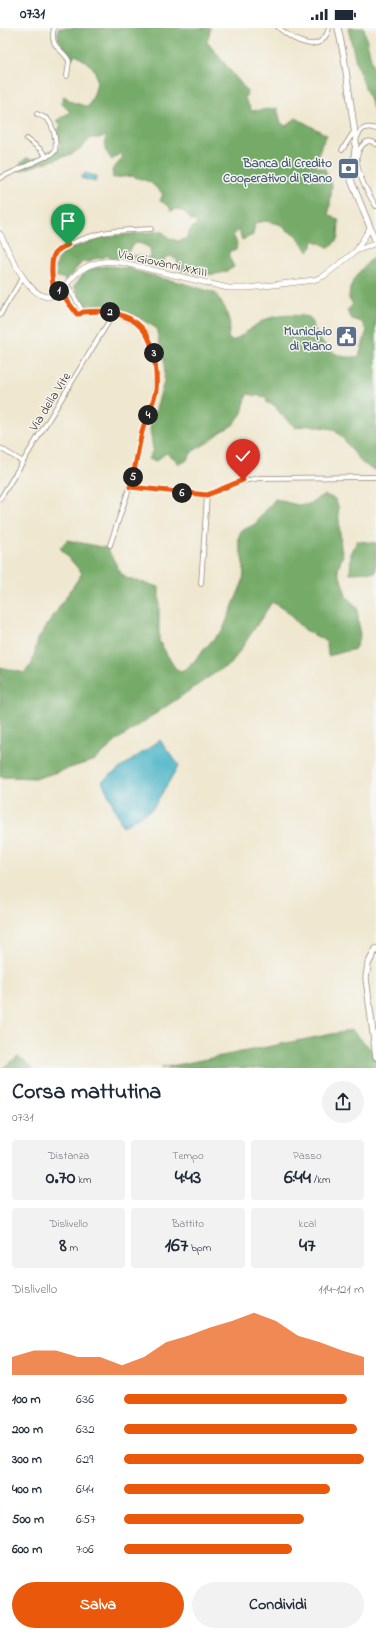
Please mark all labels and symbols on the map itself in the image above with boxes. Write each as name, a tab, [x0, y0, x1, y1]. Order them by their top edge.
place label: Banca di Credito Cooperativo di Riano	[223, 154, 332, 188]
bank icon: Banca di Credito Cooperativo di Riano	[335, 156, 361, 182]
pin	[51, 204, 85, 245]
street label: Via Giovanni XXIII	[115, 244, 209, 282]
pin: 1	[49, 281, 69, 301]
pin: 2	[100, 302, 120, 322]
place label: Municipio di Riano	[284, 322, 332, 356]
public building icon: Municipio di Riano	[334, 324, 360, 350]
pin: 3	[144, 343, 164, 363]
street label: Via della Vite	[24, 368, 76, 436]
pin: 4	[138, 405, 158, 425]
pin	[226, 439, 260, 480]
pin: 5	[123, 467, 143, 487]
pin: 6	[172, 483, 192, 503]

